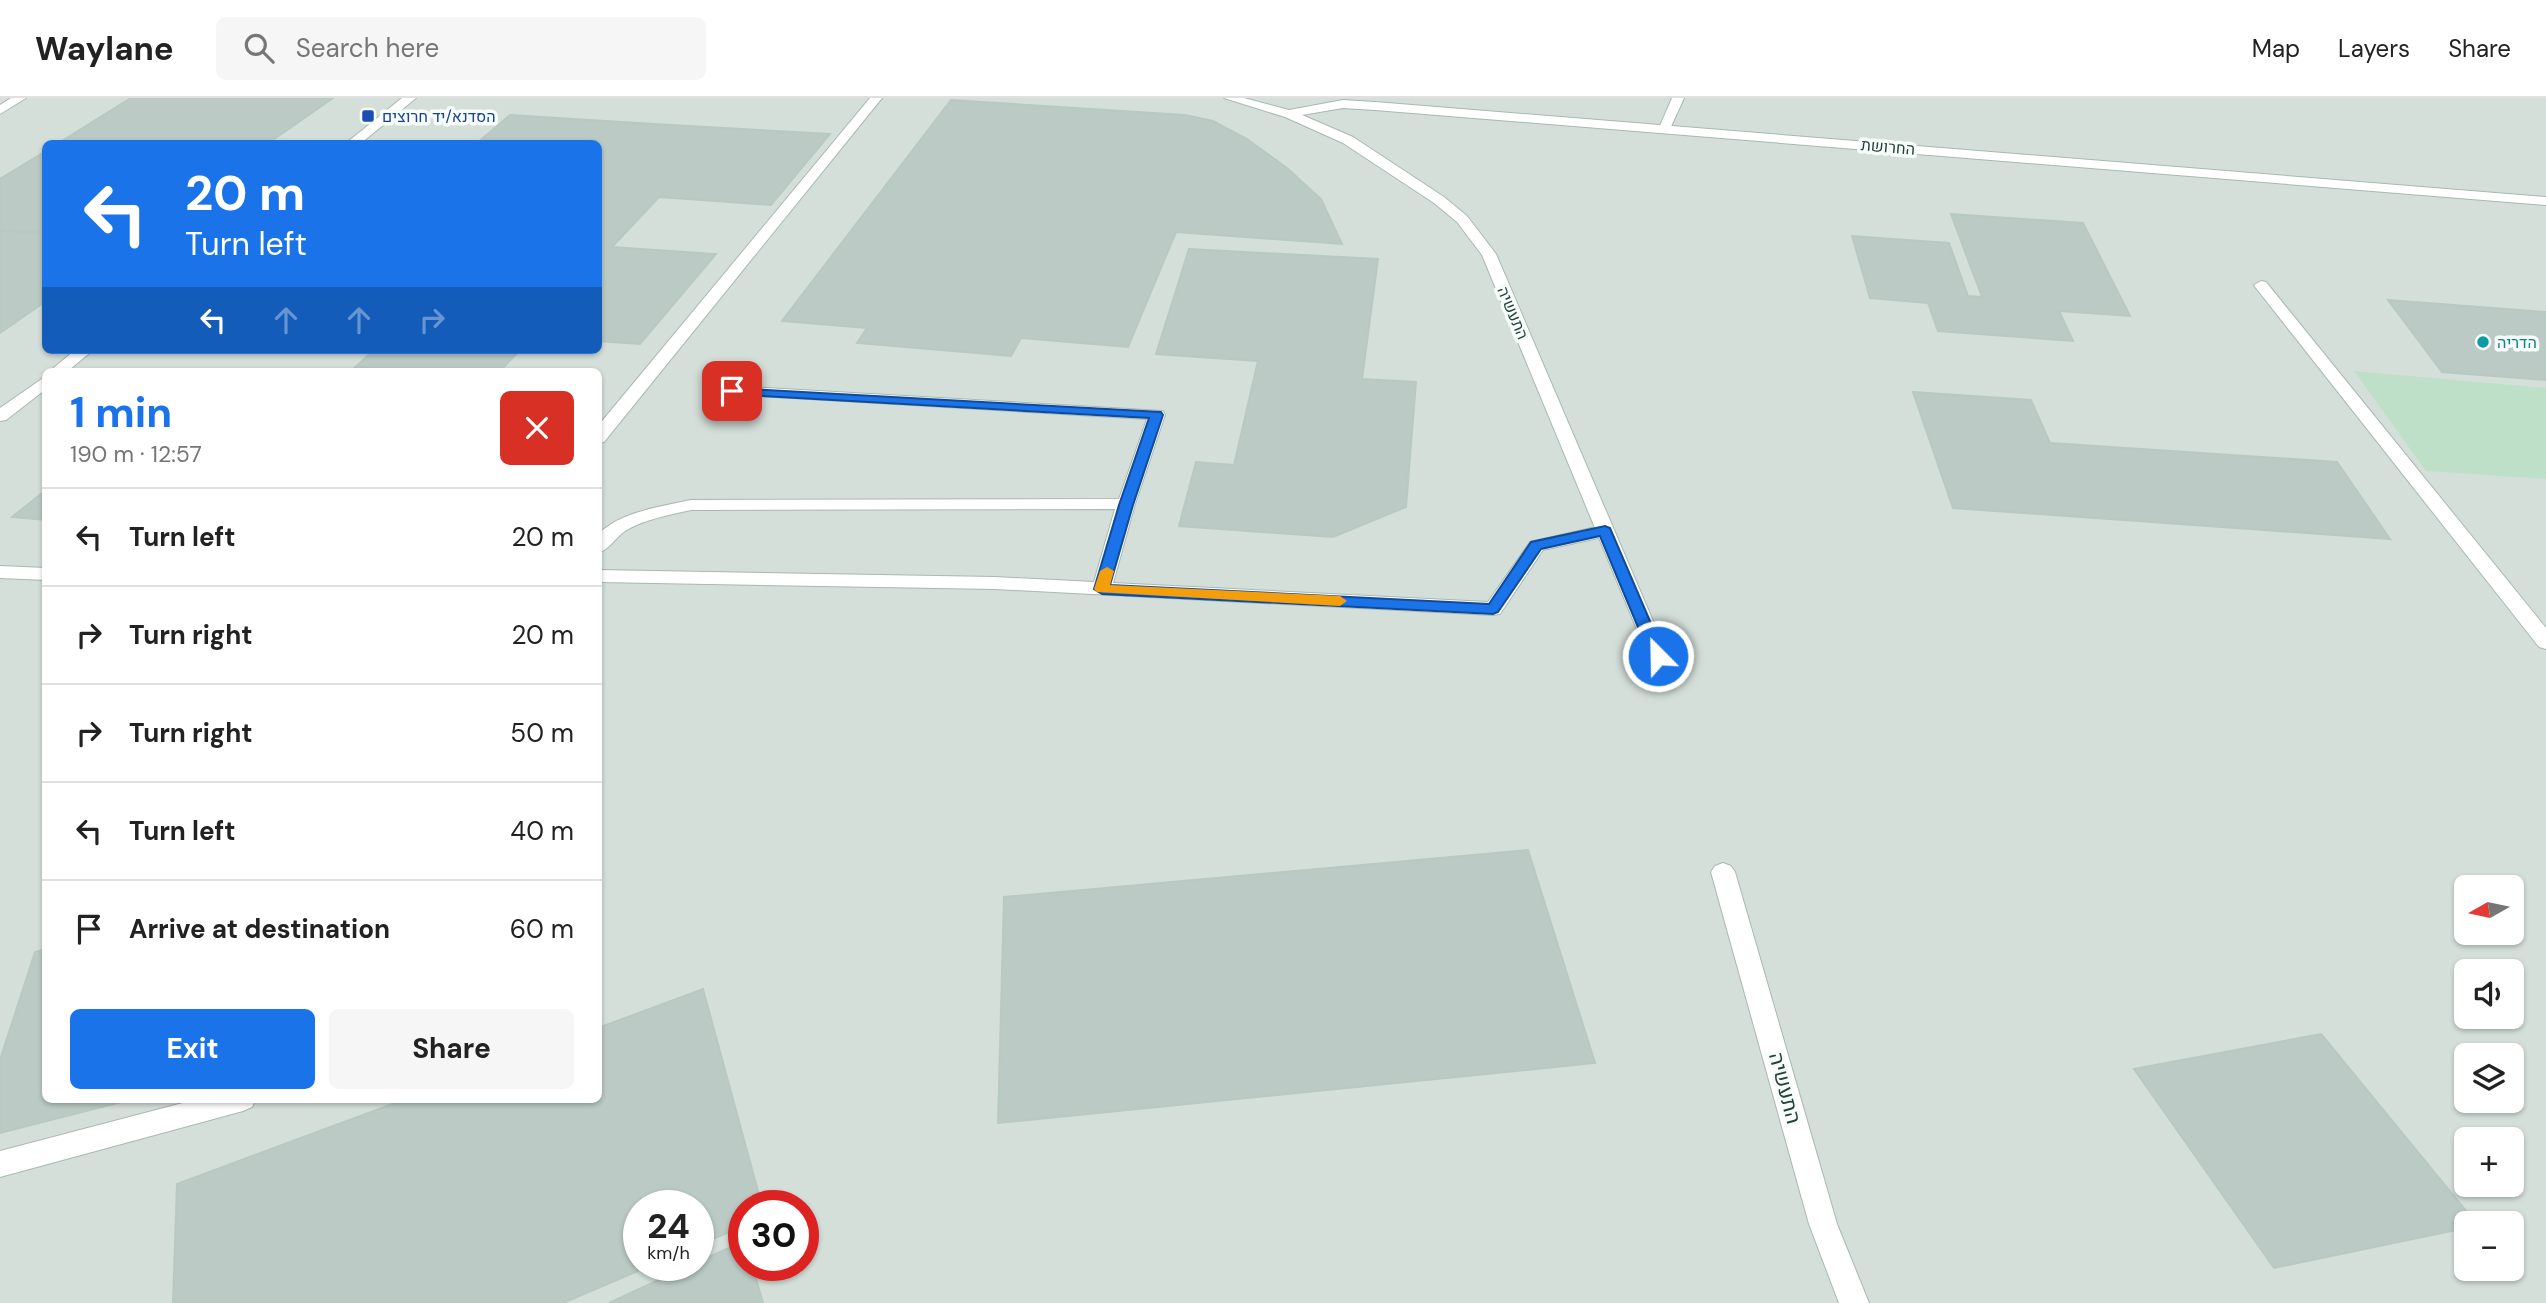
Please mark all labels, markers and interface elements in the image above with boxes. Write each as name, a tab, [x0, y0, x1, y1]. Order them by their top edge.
search box	[216, 17, 706, 80]
text: Waylane	[35, 27, 174, 70]
icon: search	[240, 29, 278, 67]
text: Search here	[296, 31, 439, 65]
text: Map	[2252, 33, 2300, 64]
text: Layers	[2338, 33, 2410, 64]
text: Share	[2448, 33, 2511, 64]
place label: הסדנא/יד חרוצים	[382, 106, 496, 127]
marker: הסדנא/יד חרוצים	[360, 108, 376, 124]
street label: החרושת	[1860, 134, 1916, 160]
text: 20 m	[185, 161, 305, 225]
icon: left	[70, 168, 161, 259]
text: Turn left	[185, 223, 307, 265]
street label: התעשיה	[1492, 283, 1534, 343]
icon: left	[194, 301, 232, 339]
icon: ahead	[267, 301, 305, 339]
icon: ahead	[340, 301, 378, 339]
icon: right	[413, 301, 451, 339]
place label: הדריה	[2497, 332, 2537, 353]
marker: הדריה	[2475, 334, 2491, 350]
pin	[702, 361, 762, 421]
icon: arrive	[713, 372, 751, 410]
text: 1 min	[70, 385, 172, 440]
button: close	[500, 391, 574, 465]
text: 190 m · 12:57	[70, 439, 202, 469]
icon: left	[70, 518, 108, 556]
text: Turn left	[129, 520, 236, 554]
text: 20 m	[511, 520, 574, 554]
icon: right	[70, 616, 108, 654]
text: Turn right	[129, 618, 253, 652]
text: 20 m	[511, 618, 574, 652]
position arrow	[1621, 619, 1695, 693]
icon: right	[70, 714, 108, 752]
text: Turn right	[129, 716, 253, 750]
text: 50 m	[510, 716, 574, 750]
icon: left	[70, 812, 108, 850]
text: Turn left	[129, 814, 236, 848]
text: 40 m	[510, 814, 574, 848]
north arrow	[2454, 875, 2524, 945]
map controls	[2454, 875, 2524, 1281]
icon: arrive	[70, 910, 108, 948]
text: Arrive at destination	[129, 912, 390, 946]
text: 60 m	[510, 912, 574, 946]
button: sound	[2454, 959, 2524, 1029]
button: Exit	[70, 1009, 315, 1089]
button: Share	[329, 1009, 574, 1089]
button: layers	[2454, 1043, 2524, 1113]
street label: התעשיה	[1762, 1049, 1808, 1127]
button: +	[2454, 1127, 2524, 1197]
speed limit sign: 30	[728, 1190, 819, 1281]
text: 24	[647, 1203, 690, 1249]
button: −	[2454, 1211, 2524, 1281]
text: km/h	[647, 1241, 690, 1265]

